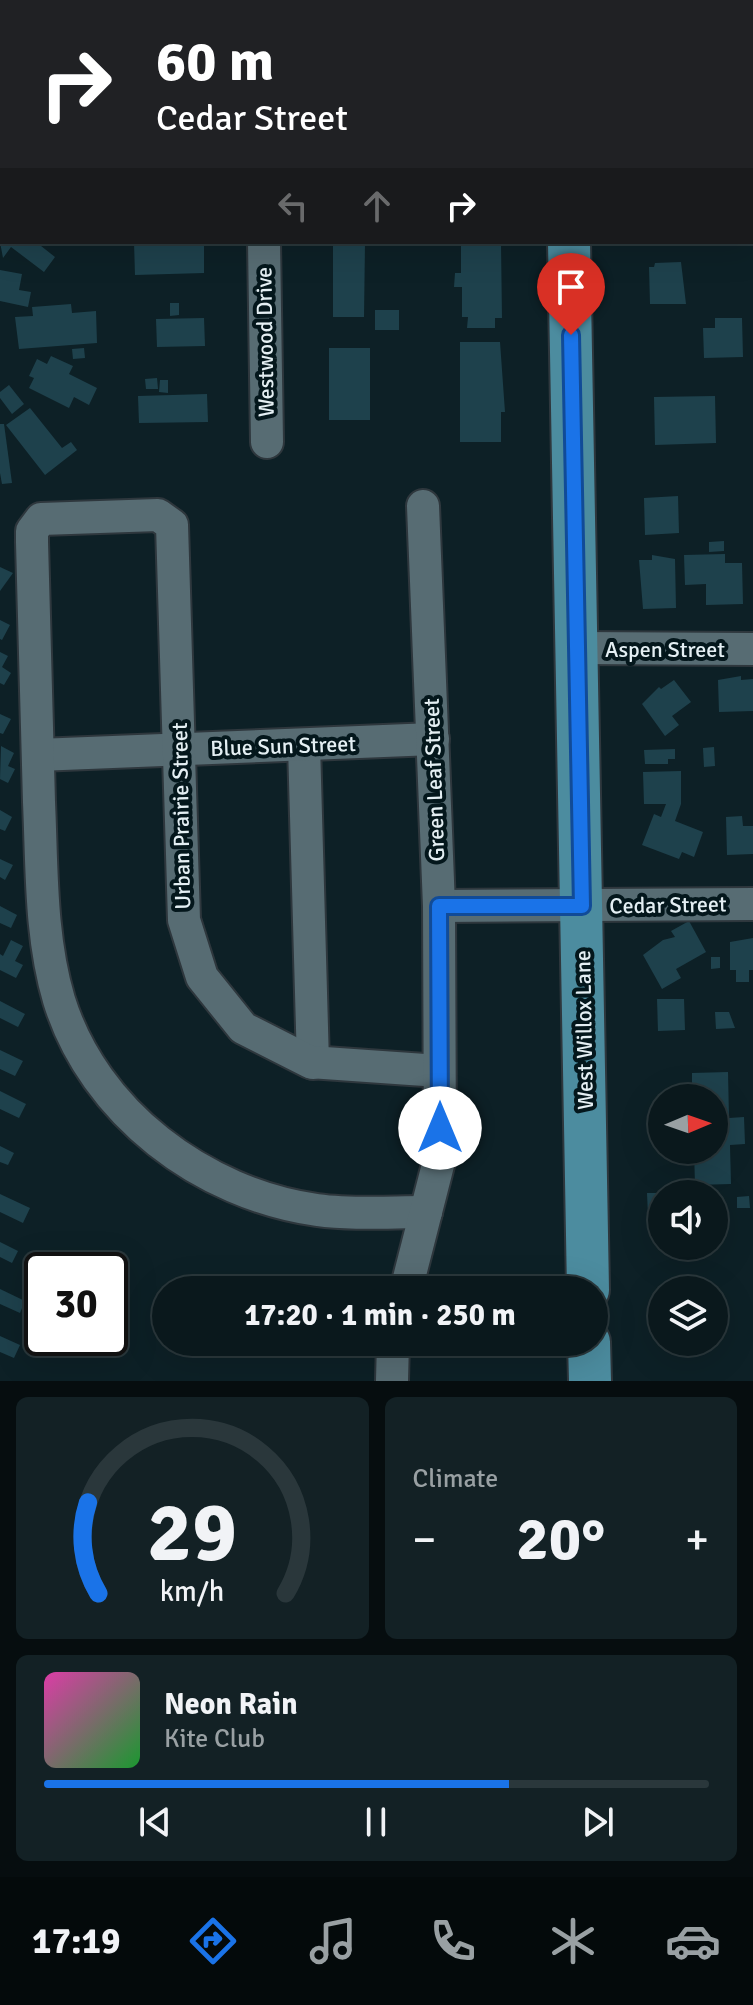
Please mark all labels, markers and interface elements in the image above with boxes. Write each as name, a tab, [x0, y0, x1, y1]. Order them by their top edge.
text: 60 m	[156, 27, 274, 96]
icon: right	[24, 32, 128, 136]
text: Cedar Street	[156, 96, 348, 141]
icon: left	[271, 184, 315, 228]
icon: ahead	[355, 184, 399, 228]
icon: right	[439, 184, 483, 228]
pin	[537, 253, 605, 335]
icon: arrive	[549, 265, 593, 309]
street label: Westwood Drive	[250, 267, 280, 417]
street label: Aspen Street	[605, 636, 725, 663]
street label: Green Leaf Street	[418, 698, 450, 862]
street label: Urban Prairie Street	[166, 722, 196, 910]
street label: Blue Sun Street	[210, 730, 357, 762]
street label: Cedar Street	[609, 890, 727, 920]
street label: West Willox Lane	[569, 950, 599, 1110]
north arrow	[648, 1084, 728, 1164]
map controls	[648, 1084, 728, 1356]
position arrow	[398, 1086, 482, 1170]
button: sound	[648, 1180, 728, 1260]
speed limit sign: 30	[24, 1252, 128, 1356]
button: layers	[648, 1276, 728, 1356]
text: 17:20 · 1 min · 250 m	[244, 1297, 516, 1334]
text: Climate	[413, 1463, 498, 1495]
text: 29	[147, 1482, 237, 1584]
text: 20°	[516, 1503, 605, 1577]
text: −	[413, 1513, 436, 1567]
text: +	[685, 1513, 709, 1567]
text: km/h	[160, 1574, 225, 1609]
text: Neon Rain	[164, 1686, 298, 1723]
text: Kite Club	[164, 1723, 265, 1755]
icon: previous	[133, 1800, 177, 1844]
icon: pause	[354, 1800, 398, 1844]
icon: next	[576, 1800, 620, 1844]
icon: directions	[185, 1913, 241, 1969]
icon: music	[305, 1913, 361, 1969]
icon: phone	[425, 1913, 481, 1969]
icon: climate	[545, 1913, 601, 1969]
icon: car	[665, 1913, 721, 1969]
text: 17:19	[32, 1919, 120, 1964]

